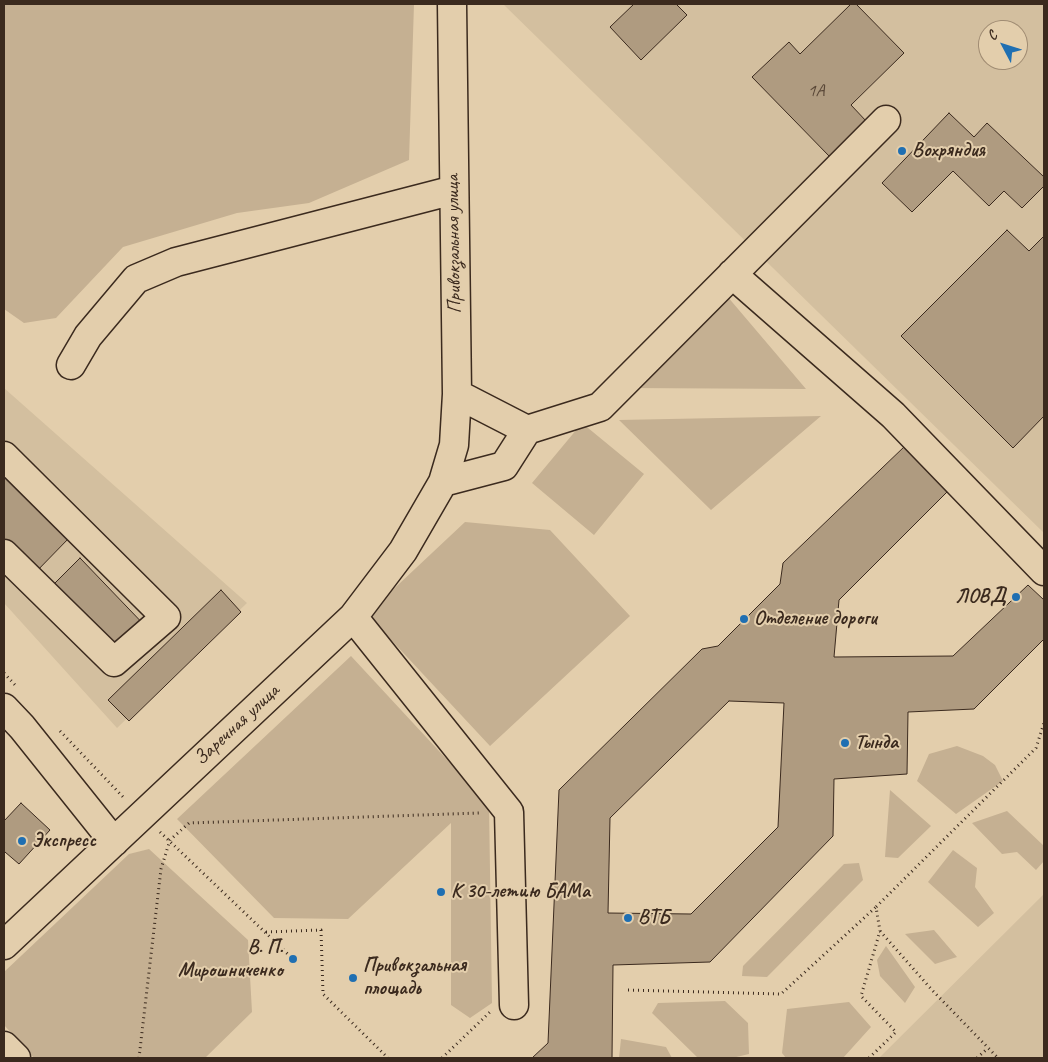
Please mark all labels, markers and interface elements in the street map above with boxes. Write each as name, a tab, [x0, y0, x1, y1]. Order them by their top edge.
north arrow	[978, 20, 1028, 70]
text: С	[983, 28, 1001, 44]
house number: 1А	[807, 80, 825, 102]
place label: Вохряндия	[912, 139, 985, 163]
marker: Вохряндия	[896, 145, 908, 157]
street label: Привокзальная улица	[441, 174, 467, 314]
place label: ЛОВД	[955, 585, 1006, 609]
marker: ЛОВД	[1010, 591, 1022, 603]
place label: Отделение дороги	[754, 607, 877, 631]
marker: Отделение дороги	[738, 613, 750, 625]
street label: Заречная улица	[189, 679, 285, 771]
place label: Тында	[855, 731, 898, 755]
marker: Тында	[839, 737, 851, 749]
place label: Экспресс	[32, 829, 96, 853]
marker: Экспресс	[16, 835, 28, 847]
place label: К 30-летию БАМа	[451, 880, 590, 904]
marker: К 30-летию БАМа	[435, 886, 447, 898]
place label: ВТБ	[638, 906, 670, 930]
marker: ВТБ	[622, 912, 634, 924]
place label: В. П. Мирошниченко	[178, 936, 283, 983]
marker: В. П. Мирошниченко	[287, 953, 299, 965]
place label: Привокзальная площадь	[363, 954, 466, 1001]
marker: Привокзальная площадь	[347, 972, 359, 984]

